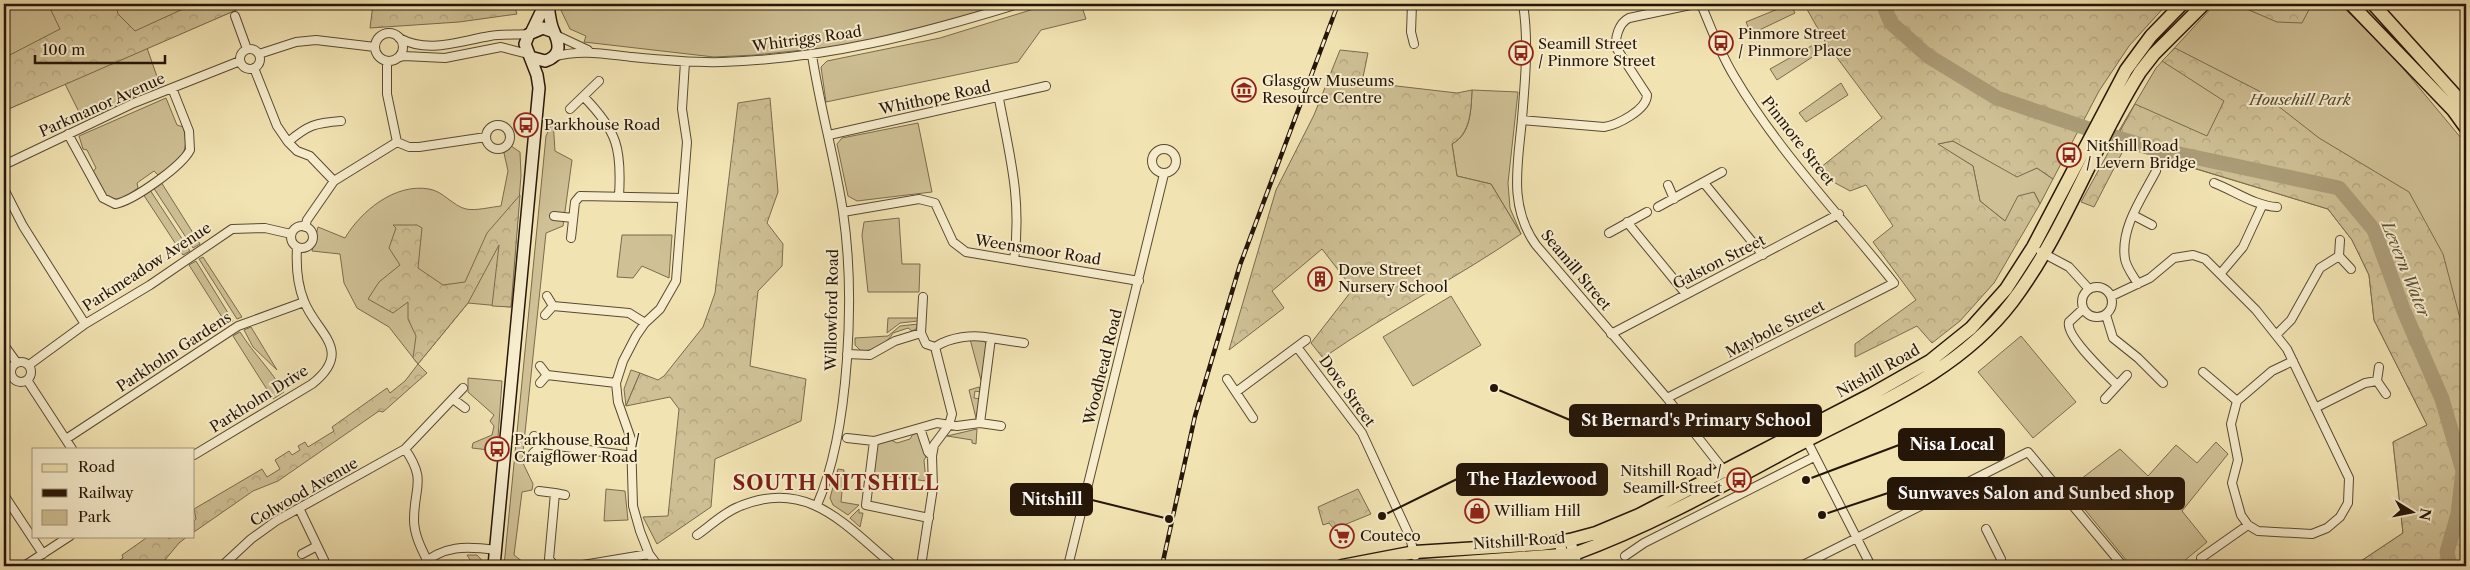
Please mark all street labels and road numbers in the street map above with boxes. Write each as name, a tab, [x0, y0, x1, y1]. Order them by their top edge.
street label: Whitriggs Road	[750, 21, 863, 56]
street label: Parkmanor Avenue	[36, 68, 168, 141]
street label: Whithope Road	[876, 76, 992, 119]
street label: Pinmore Street	[1758, 92, 1840, 190]
street label: Parkmeadow Avenue	[79, 218, 215, 315]
street label: Seamill Street	[1537, 226, 1616, 314]
street label: Weensmoor Road	[973, 230, 1102, 269]
street label: Galston Street	[1669, 230, 1769, 293]
street label: Willowford Road	[821, 249, 842, 372]
street label: Maybole Street	[1722, 295, 1828, 362]
street label: Parkholm Gardens	[113, 307, 235, 396]
street label: Woodhead Road	[1079, 307, 1126, 428]
street label: Nitshill Road	[1833, 340, 1923, 401]
street label: Dove Street	[1315, 351, 1380, 431]
street label: Parkholm Drive	[206, 361, 312, 436]
street label: Colwood Avenue	[246, 453, 361, 530]
street label: Nitshill Road	[1472, 528, 1566, 553]

